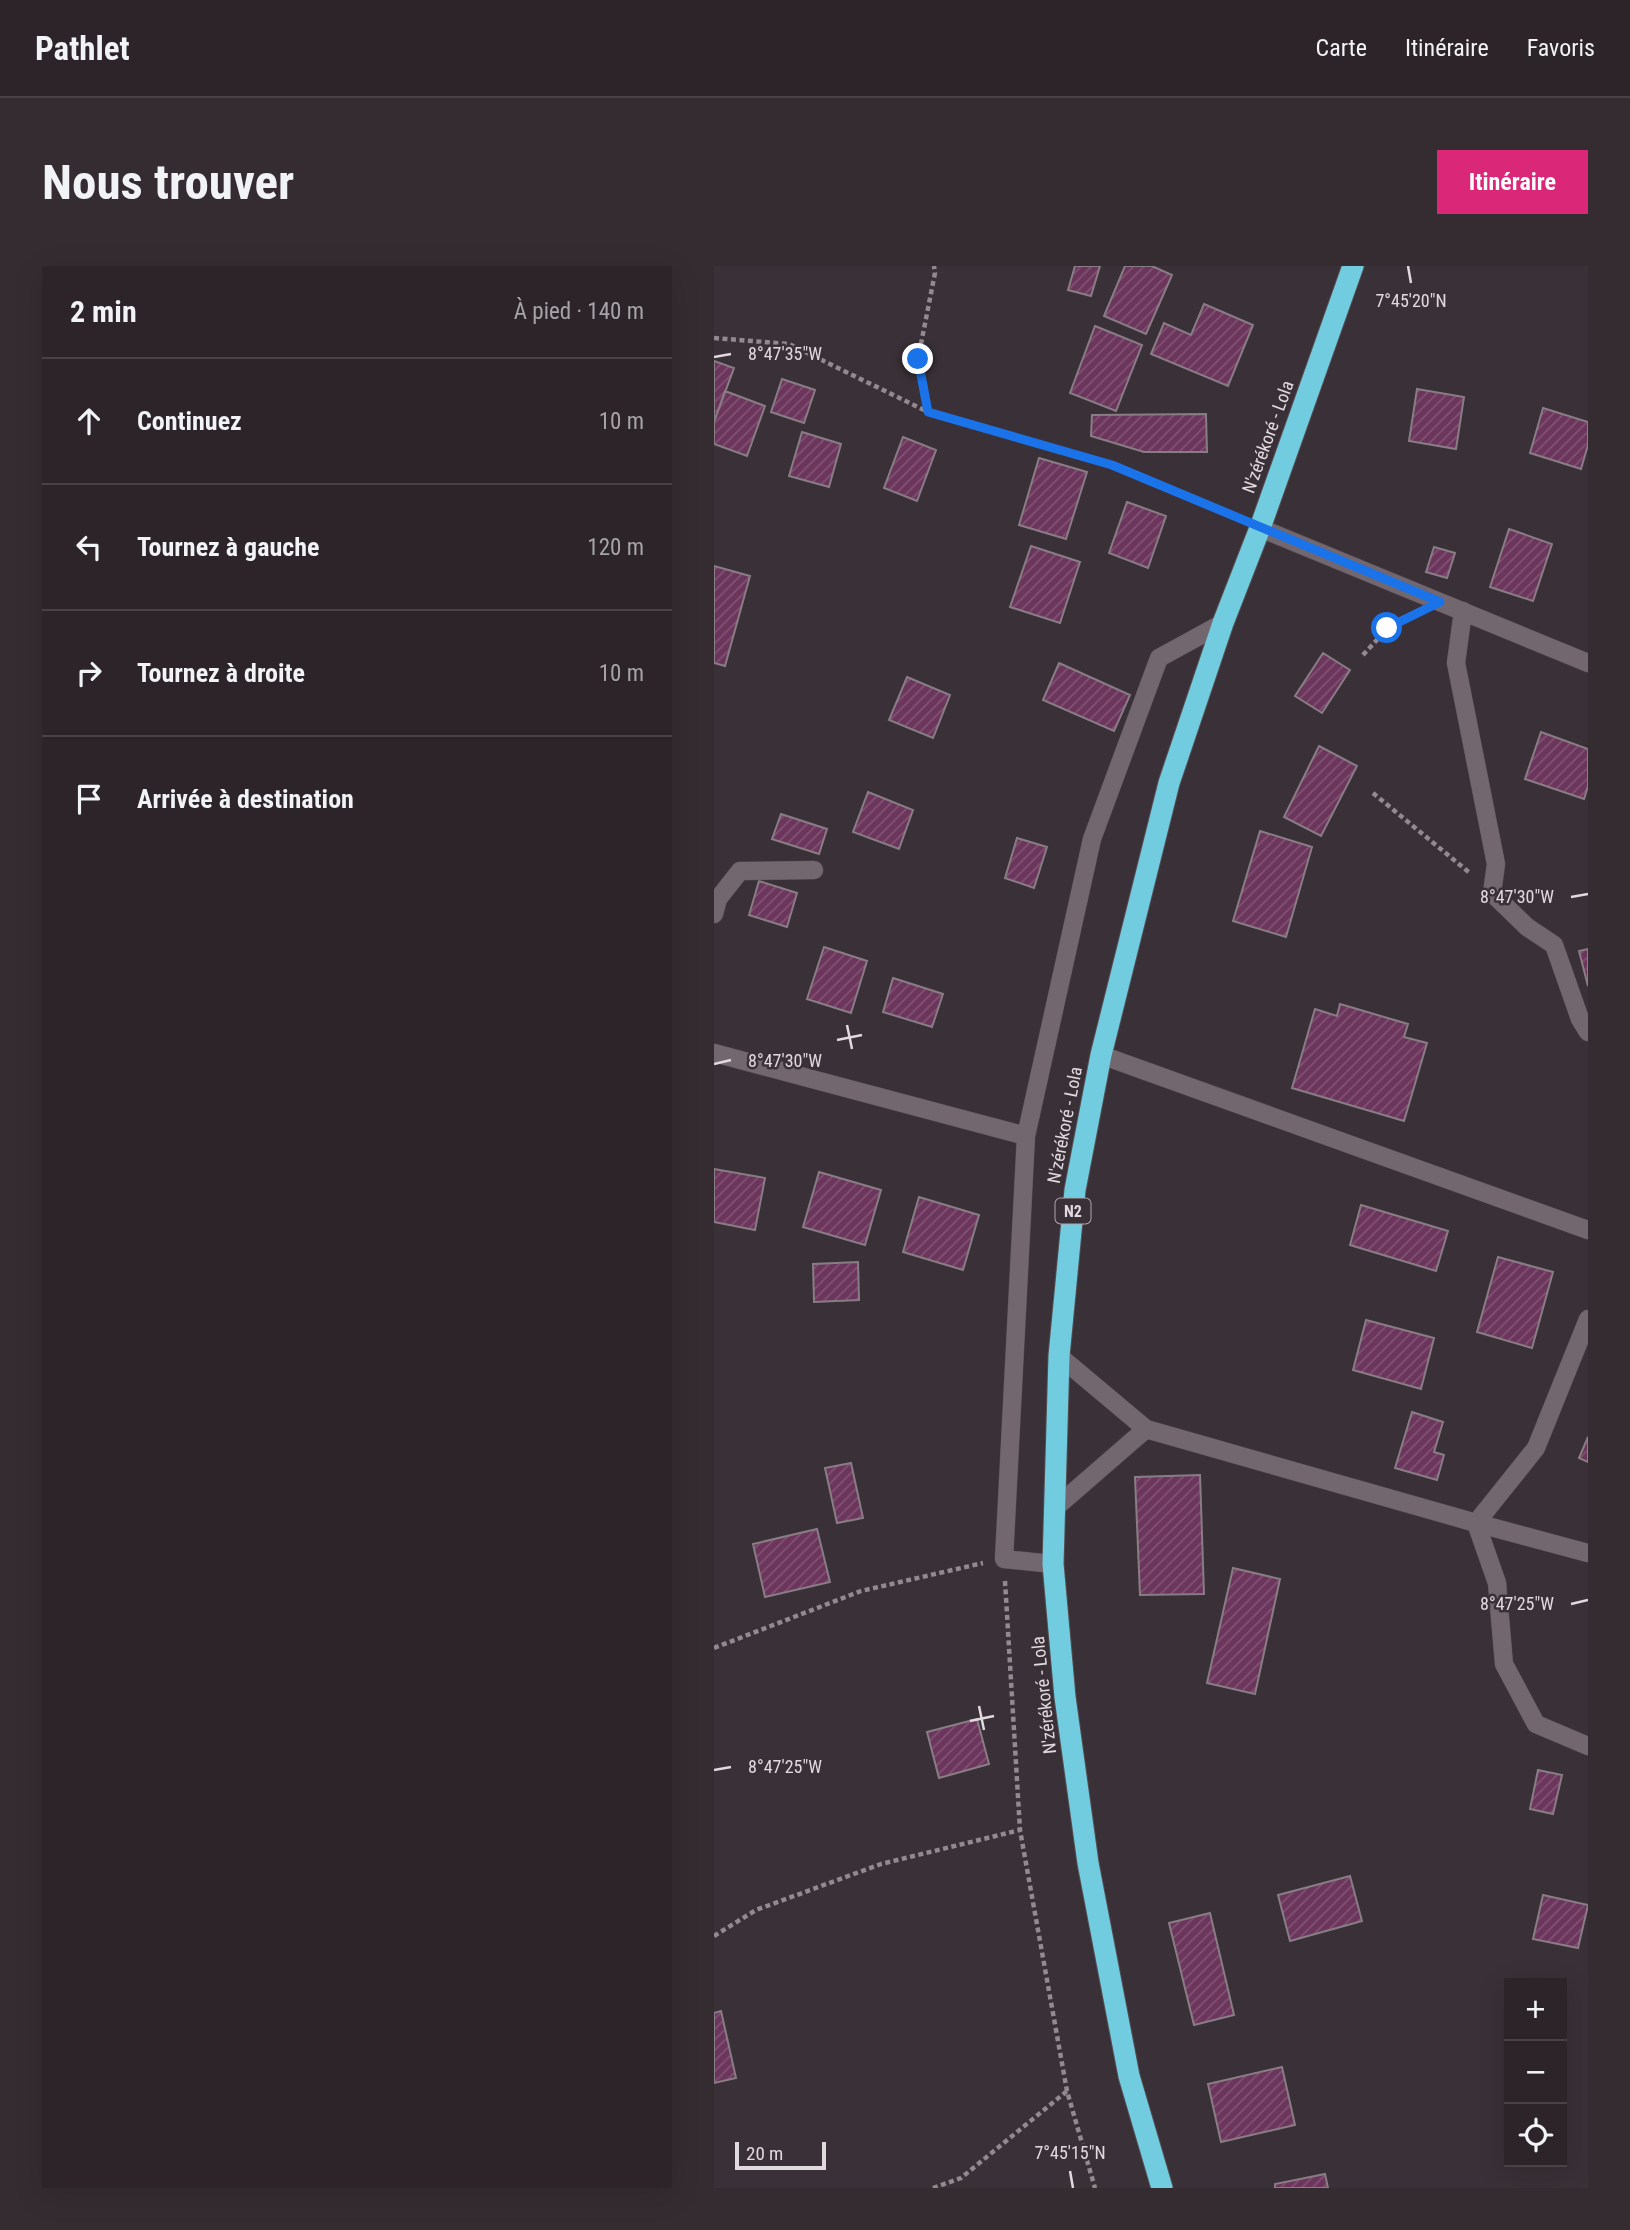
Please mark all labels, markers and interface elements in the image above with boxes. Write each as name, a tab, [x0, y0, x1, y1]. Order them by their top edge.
text: Pathlet	[35, 29, 130, 68]
text: Carte	[1316, 34, 1367, 62]
text: Itinéraire	[1405, 34, 1489, 62]
text: Favoris	[1527, 34, 1595, 62]
button: Itinéraire	[1437, 150, 1588, 214]
text: Nous trouver	[42, 154, 294, 211]
text: 7°45'20"N	[1375, 290, 1447, 311]
text: 2 min	[70, 294, 137, 329]
text: À pied · 140 m	[514, 298, 644, 325]
text: 8°47'35"W	[748, 343, 822, 364]
route end	[902, 343, 933, 374]
street label: N'zérékoré - Lola	[1237, 378, 1298, 496]
icon: ahead	[70, 402, 108, 440]
text: Continuez	[137, 406, 242, 436]
text: 10 m	[599, 408, 644, 435]
icon: left	[70, 528, 108, 566]
text: Tournez à gauche	[137, 532, 319, 562]
text: 120 m	[587, 534, 644, 561]
route start	[1371, 612, 1402, 643]
icon: right	[70, 654, 108, 692]
text: Tournez à droite	[137, 658, 305, 688]
text: 10 m	[599, 660, 644, 687]
icon: arrive	[70, 780, 108, 818]
text: Arrivée à destination	[137, 784, 354, 814]
text: 8°47'30"W	[1480, 886, 1554, 907]
text: 8°47'30"W	[748, 1050, 822, 1071]
street label: N'zérékoré - Lola	[1043, 1065, 1086, 1185]
road number: N2	[1056, 1198, 1090, 1224]
text: 8°47'25"W	[1480, 1593, 1554, 1614]
street label: N'zérékoré - Lola	[1027, 1635, 1060, 1755]
text: 8°47'25"W	[748, 1756, 822, 1777]
map controls	[1504, 1978, 1567, 2167]
button: +	[1504, 1978, 1567, 2041]
button: −	[1504, 2041, 1567, 2104]
button: locate	[1504, 2104, 1567, 2167]
scale bar	[735, 2139, 826, 2171]
text: 20 m	[746, 2142, 783, 2165]
text: 7°45'15"N	[1034, 2142, 1106, 2163]

